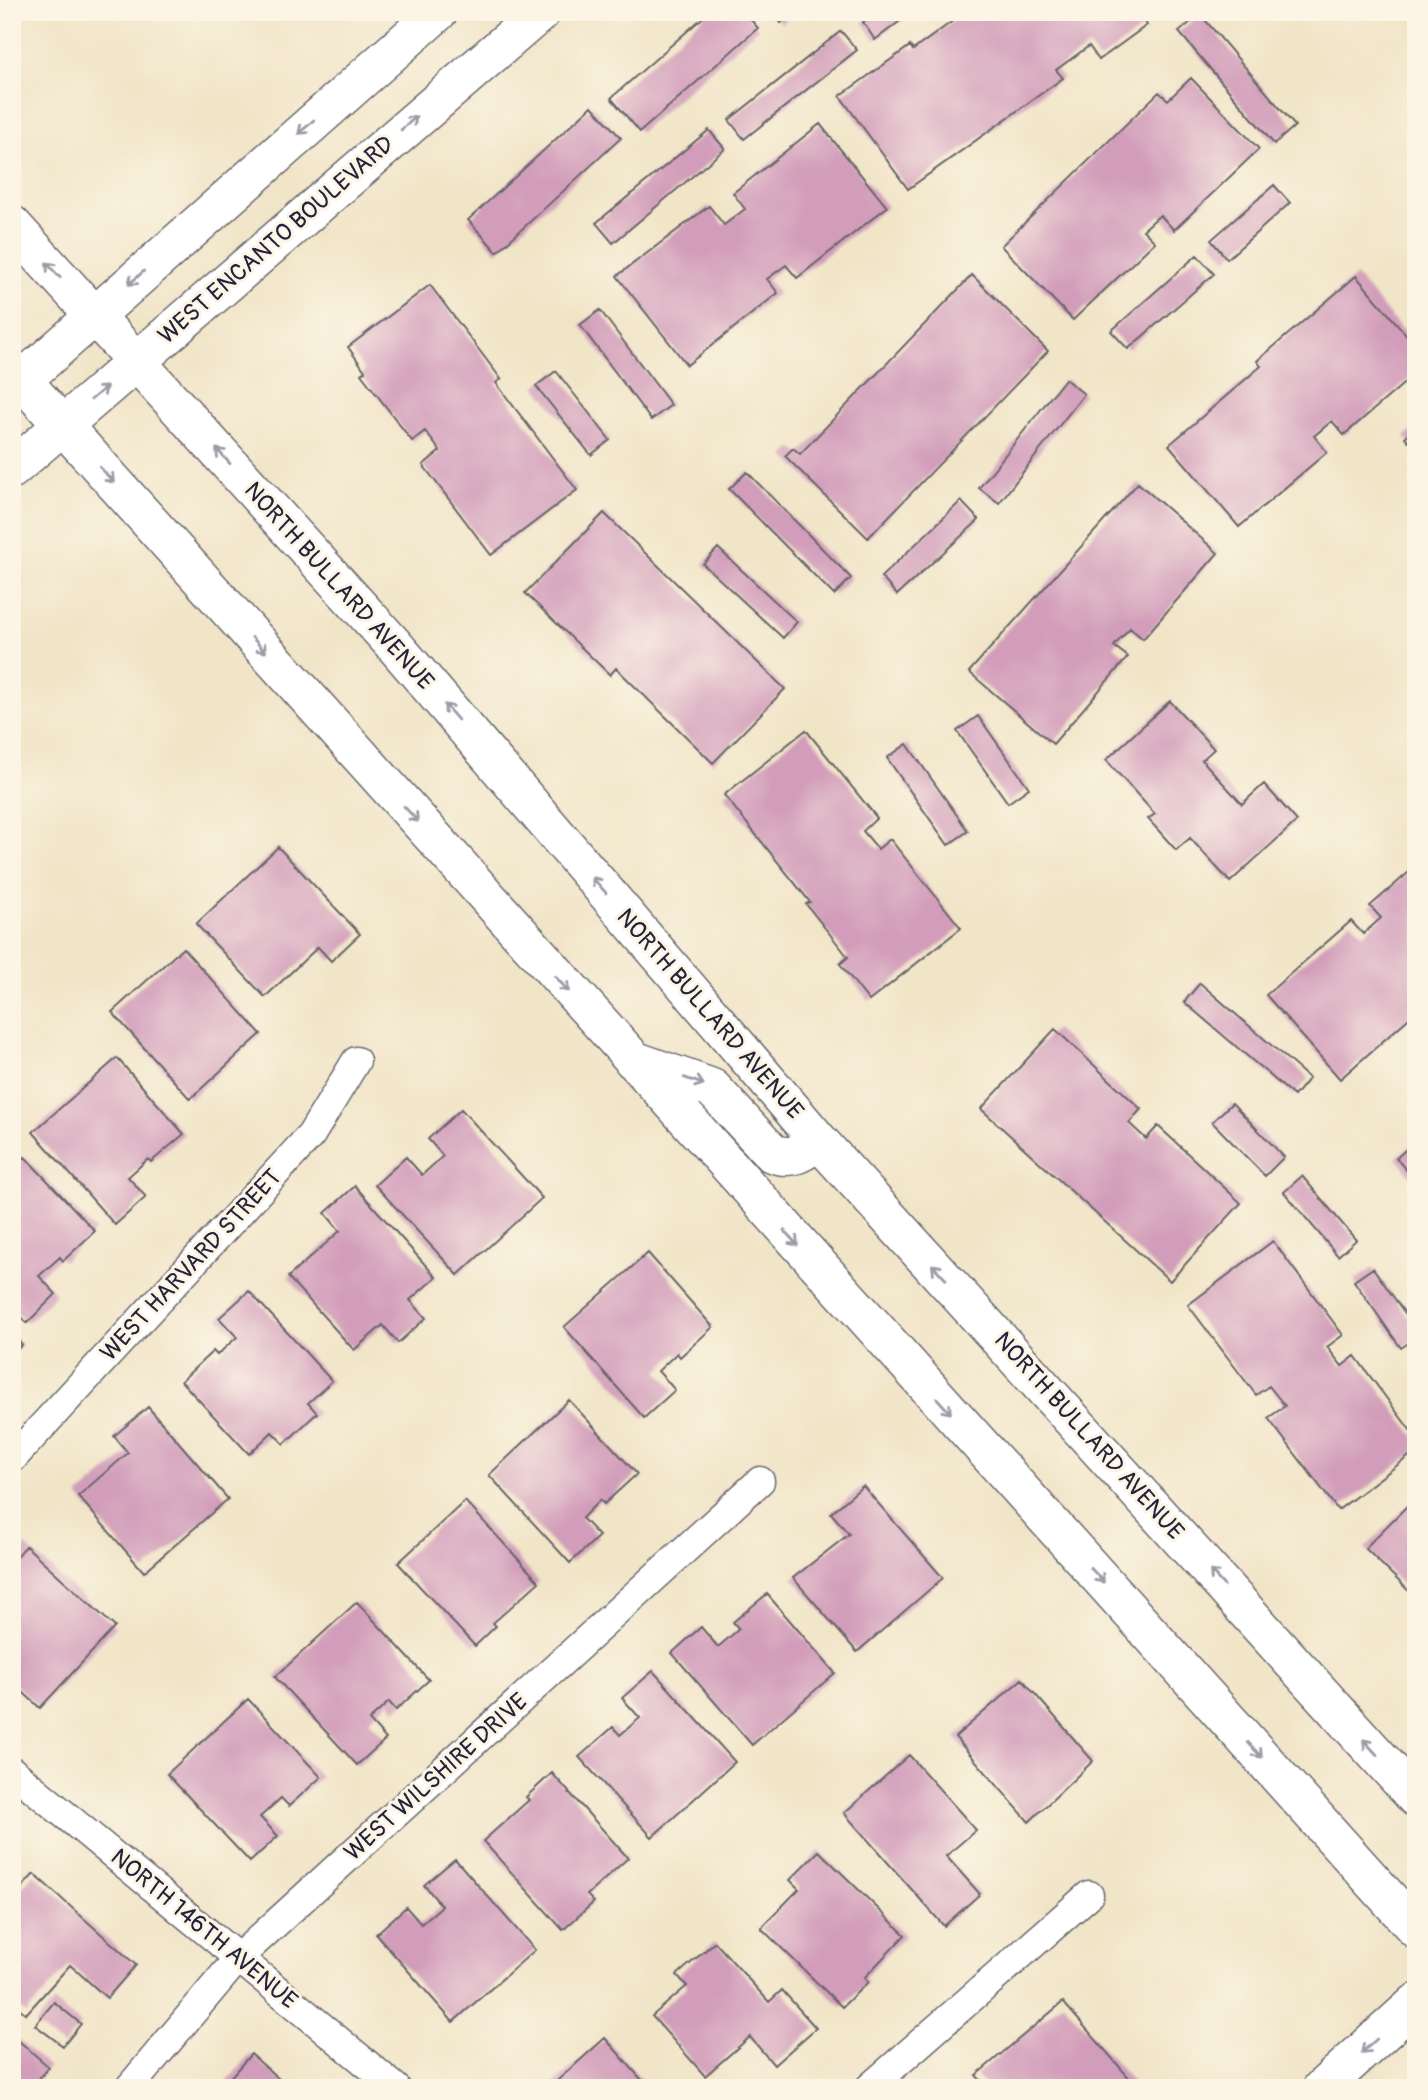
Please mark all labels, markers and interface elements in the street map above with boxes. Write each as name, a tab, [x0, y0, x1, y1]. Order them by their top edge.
one-way arrow	[400, 115, 418, 131]
one-way arrow	[297, 119, 315, 135]
street label: WEST ENCANTO BOULEVARD	[152, 130, 400, 350]
one-way arrow	[45, 262, 62, 279]
one-way arrow	[127, 270, 145, 286]
one-way arrow	[90, 385, 108, 401]
one-way arrow	[214, 448, 231, 465]
one-way arrow	[99, 466, 115, 484]
street label: NORTH BULLARD AVENUE	[238, 476, 440, 696]
one-way arrow	[251, 635, 267, 653]
one-way arrow	[444, 703, 459, 721]
one-way arrow	[402, 805, 419, 822]
one-way arrow	[591, 876, 607, 894]
street label: NORTH BULLARD AVENUE	[611, 903, 809, 1125]
one-way arrow	[554, 974, 570, 992]
one-way arrow	[682, 1076, 704, 1088]
street label: WEST HARVARD STREET	[94, 1163, 288, 1367]
one-way arrow	[783, 1229, 799, 1247]
one-way arrow	[931, 1264, 948, 1281]
street label: NORTH BULLARD AVENUE	[988, 1326, 1190, 1546]
one-way arrow	[936, 1397, 952, 1415]
one-way arrow	[1089, 1566, 1105, 1584]
one-way arrow	[1209, 1570, 1225, 1588]
street label: WEST WILSHIRE DRIVE	[338, 1687, 534, 1867]
one-way arrow	[1362, 1738, 1378, 1756]
one-way arrow	[1247, 1741, 1263, 1759]
street label: NORTH 146TH AVENUE	[105, 1843, 303, 2015]
one-way arrow	[1361, 2037, 1378, 2054]

